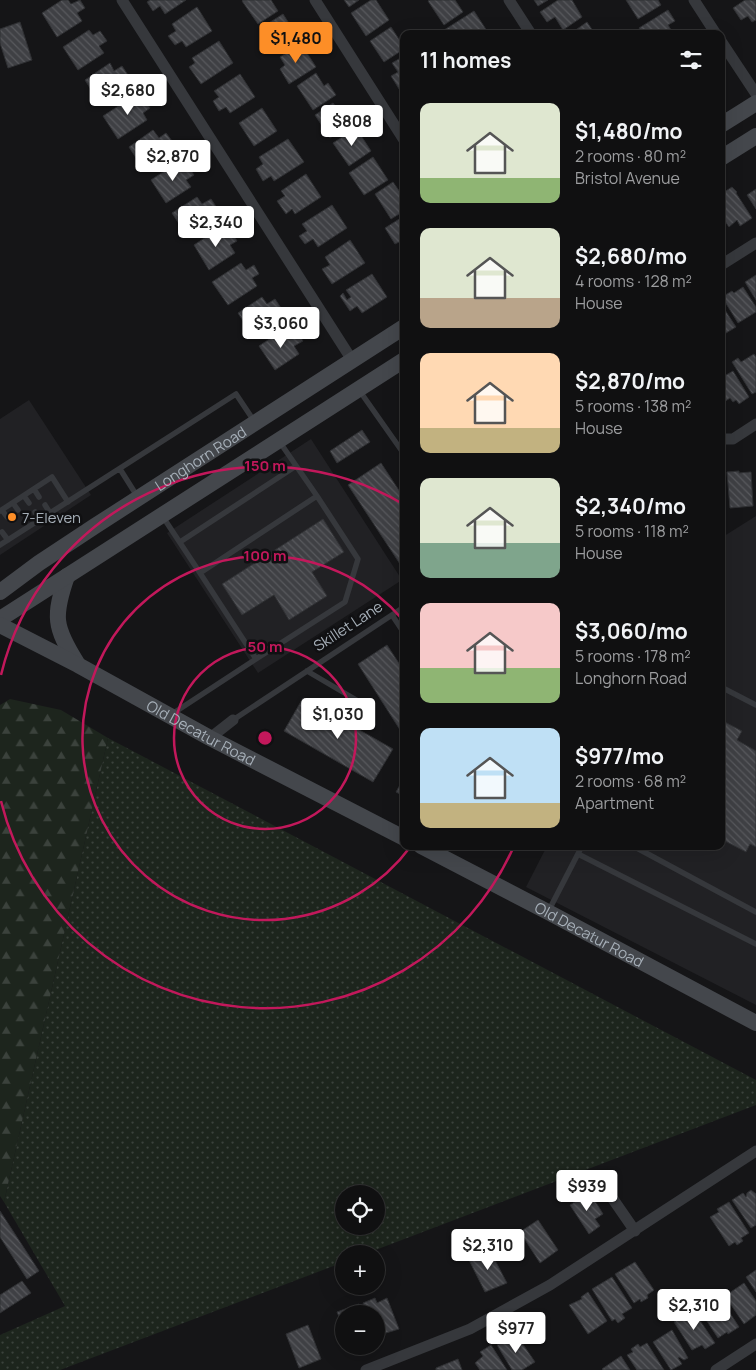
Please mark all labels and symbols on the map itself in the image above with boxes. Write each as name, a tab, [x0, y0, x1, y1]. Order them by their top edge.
pin: $1,480	[255, 22, 337, 64]
pin: $2,680	[87, 74, 169, 116]
pin: $808	[322, 104, 382, 147]
pin: $2,870	[132, 140, 214, 182]
pin: $2,340	[175, 206, 257, 248]
pin: $3,060	[240, 306, 322, 349]
street label: Longhorn Road	[150, 421, 250, 495]
text: 150 m	[244, 455, 286, 476]
place label: 7-Eleven	[22, 507, 81, 528]
marker: 7-Eleven	[6, 511, 18, 523]
text: 100 m	[244, 545, 286, 566]
street label: Skillet Lane	[309, 596, 387, 656]
text: 50 m	[247, 636, 283, 657]
street label: Old Decatur Road	[143, 695, 259, 770]
pin: $1,030	[297, 698, 379, 740]
centre of rings	[256, 729, 274, 747]
street label: Old Decatur Road	[531, 896, 648, 972]
pin: $939	[557, 1170, 617, 1212]
pin: $2,310	[447, 1228, 529, 1271]
pin: $2,310	[653, 1288, 735, 1331]
pin: $977	[486, 1312, 546, 1354]

